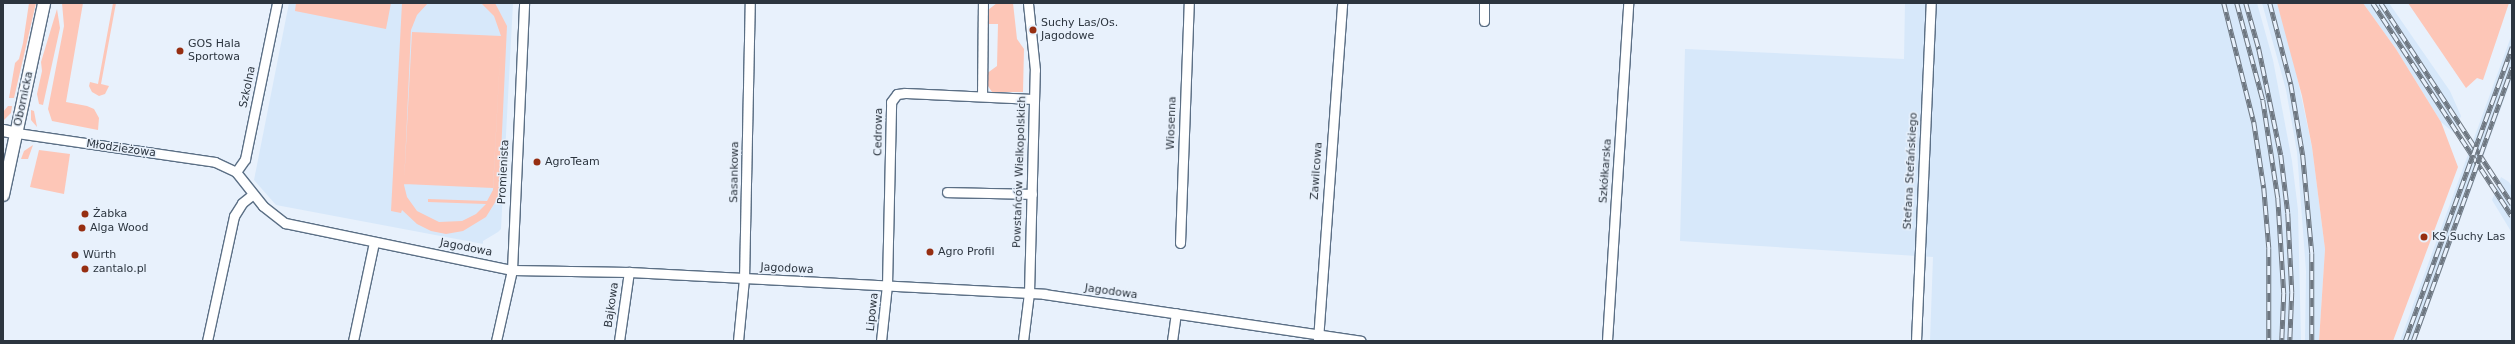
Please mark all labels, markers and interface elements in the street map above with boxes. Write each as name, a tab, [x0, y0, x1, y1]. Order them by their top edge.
place label: Suchy Las/Os. Jagodowe	[1041, 17, 1118, 43]
marker: Suchy Las/Os. Jagodowe	[1028, 25, 1038, 35]
place label: GOS Hala Sportowa	[188, 38, 240, 64]
marker: GOS Hala Sportowa	[175, 46, 185, 56]
street label: Szkolna	[237, 65, 259, 109]
street label: Obornicka	[12, 70, 36, 128]
street label: Powstańców Wielkopolskich	[1011, 96, 1029, 248]
street label: Wiosenna	[1164, 96, 1180, 150]
street label: Cedrowa	[872, 108, 886, 156]
street label: Stefana Stefańskiego	[1901, 112, 1921, 230]
street label: Młodzieżowa	[85, 138, 157, 160]
street label: Szkółkarska	[1597, 138, 1615, 204]
street label: Promienista	[496, 139, 512, 205]
street label: Sasankowa	[728, 141, 742, 203]
street label: Zawilcowa	[1308, 142, 1326, 200]
place label: AgroTeam	[545, 155, 600, 169]
marker: AgroTeam	[532, 157, 542, 167]
place label: Żabka	[93, 207, 127, 221]
marker: Żabka	[80, 209, 90, 219]
place label: Alga Wood	[90, 221, 148, 235]
marker: Alga Wood	[77, 223, 87, 233]
place label: KS Suchy Las	[2432, 230, 2505, 244]
marker: KS Suchy Las	[2419, 232, 2429, 242]
street label: Jagodowa	[439, 236, 493, 260]
place label: Agro Profil	[938, 245, 994, 259]
marker: Agro Profil	[925, 247, 935, 257]
place label: Würth	[83, 248, 116, 262]
marker: Würth	[70, 250, 80, 260]
street label: Jagodowa	[760, 261, 814, 277]
place label: zantalo.pl	[93, 262, 147, 276]
marker: zantalo.pl	[80, 264, 90, 274]
street label: Bajkowa	[602, 281, 622, 329]
street label: Jagodowa	[1084, 282, 1138, 302]
street label: Lipowa	[864, 292, 882, 332]

